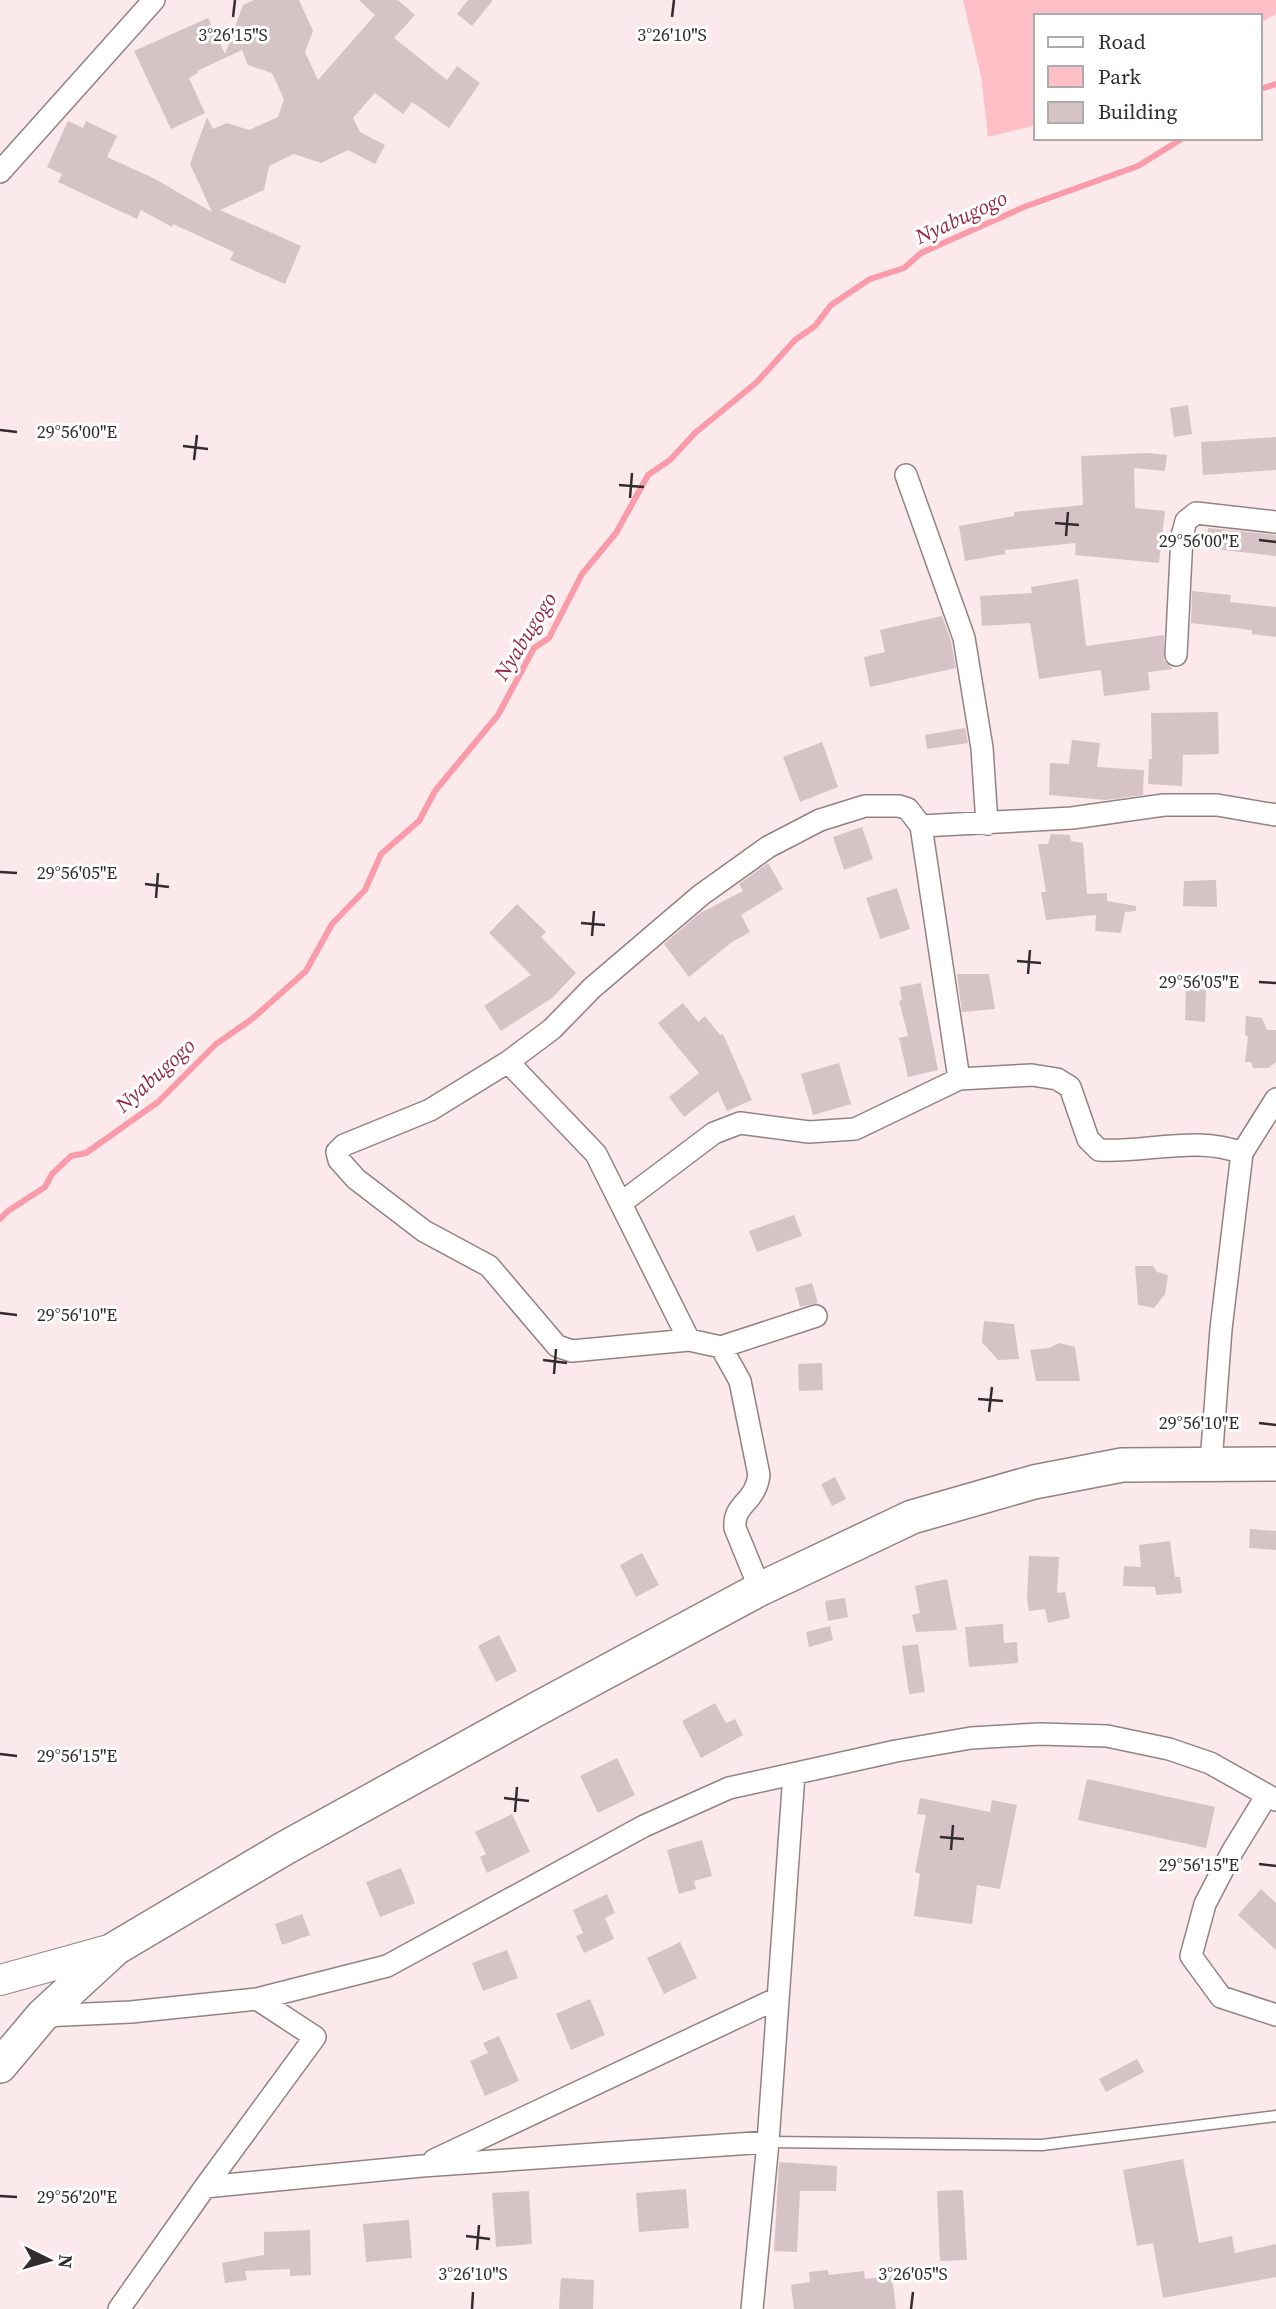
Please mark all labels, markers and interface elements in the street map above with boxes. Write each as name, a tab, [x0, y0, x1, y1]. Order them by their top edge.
legend	[1034, 14, 1262, 140]
text: 3°26'15"S	[198, 22, 268, 47]
text: 3°26'10"S	[637, 22, 707, 47]
text: Road	[1098, 27, 1146, 56]
text: Park	[1098, 62, 1142, 91]
text: Building	[1098, 97, 1177, 126]
water label: Nyabugogo	[909, 183, 1012, 251]
text: 29°56'00"E	[37, 419, 117, 444]
text: 29°56'00"E	[1159, 528, 1239, 553]
water label: Nyabugogo	[486, 587, 563, 686]
text: 29°56'05"E	[37, 860, 117, 885]
text: 29°56'05"E	[1159, 969, 1239, 994]
water label: Nyabugogo	[108, 1031, 201, 1119]
text: 29°56'10"E	[37, 1302, 117, 1327]
text: 29°56'10"E	[1159, 1410, 1239, 1435]
text: 29°56'15"E	[37, 1743, 117, 1768]
text: 29°56'15"E	[1159, 1852, 1239, 1877]
text: 29°56'20"E	[37, 2184, 117, 2209]
north arrow	[14, 2225, 84, 2295]
text: N	[52, 2253, 79, 2270]
text: 3°26'10"S	[438, 2261, 508, 2286]
text: 3°26'05"S	[878, 2261, 948, 2286]

